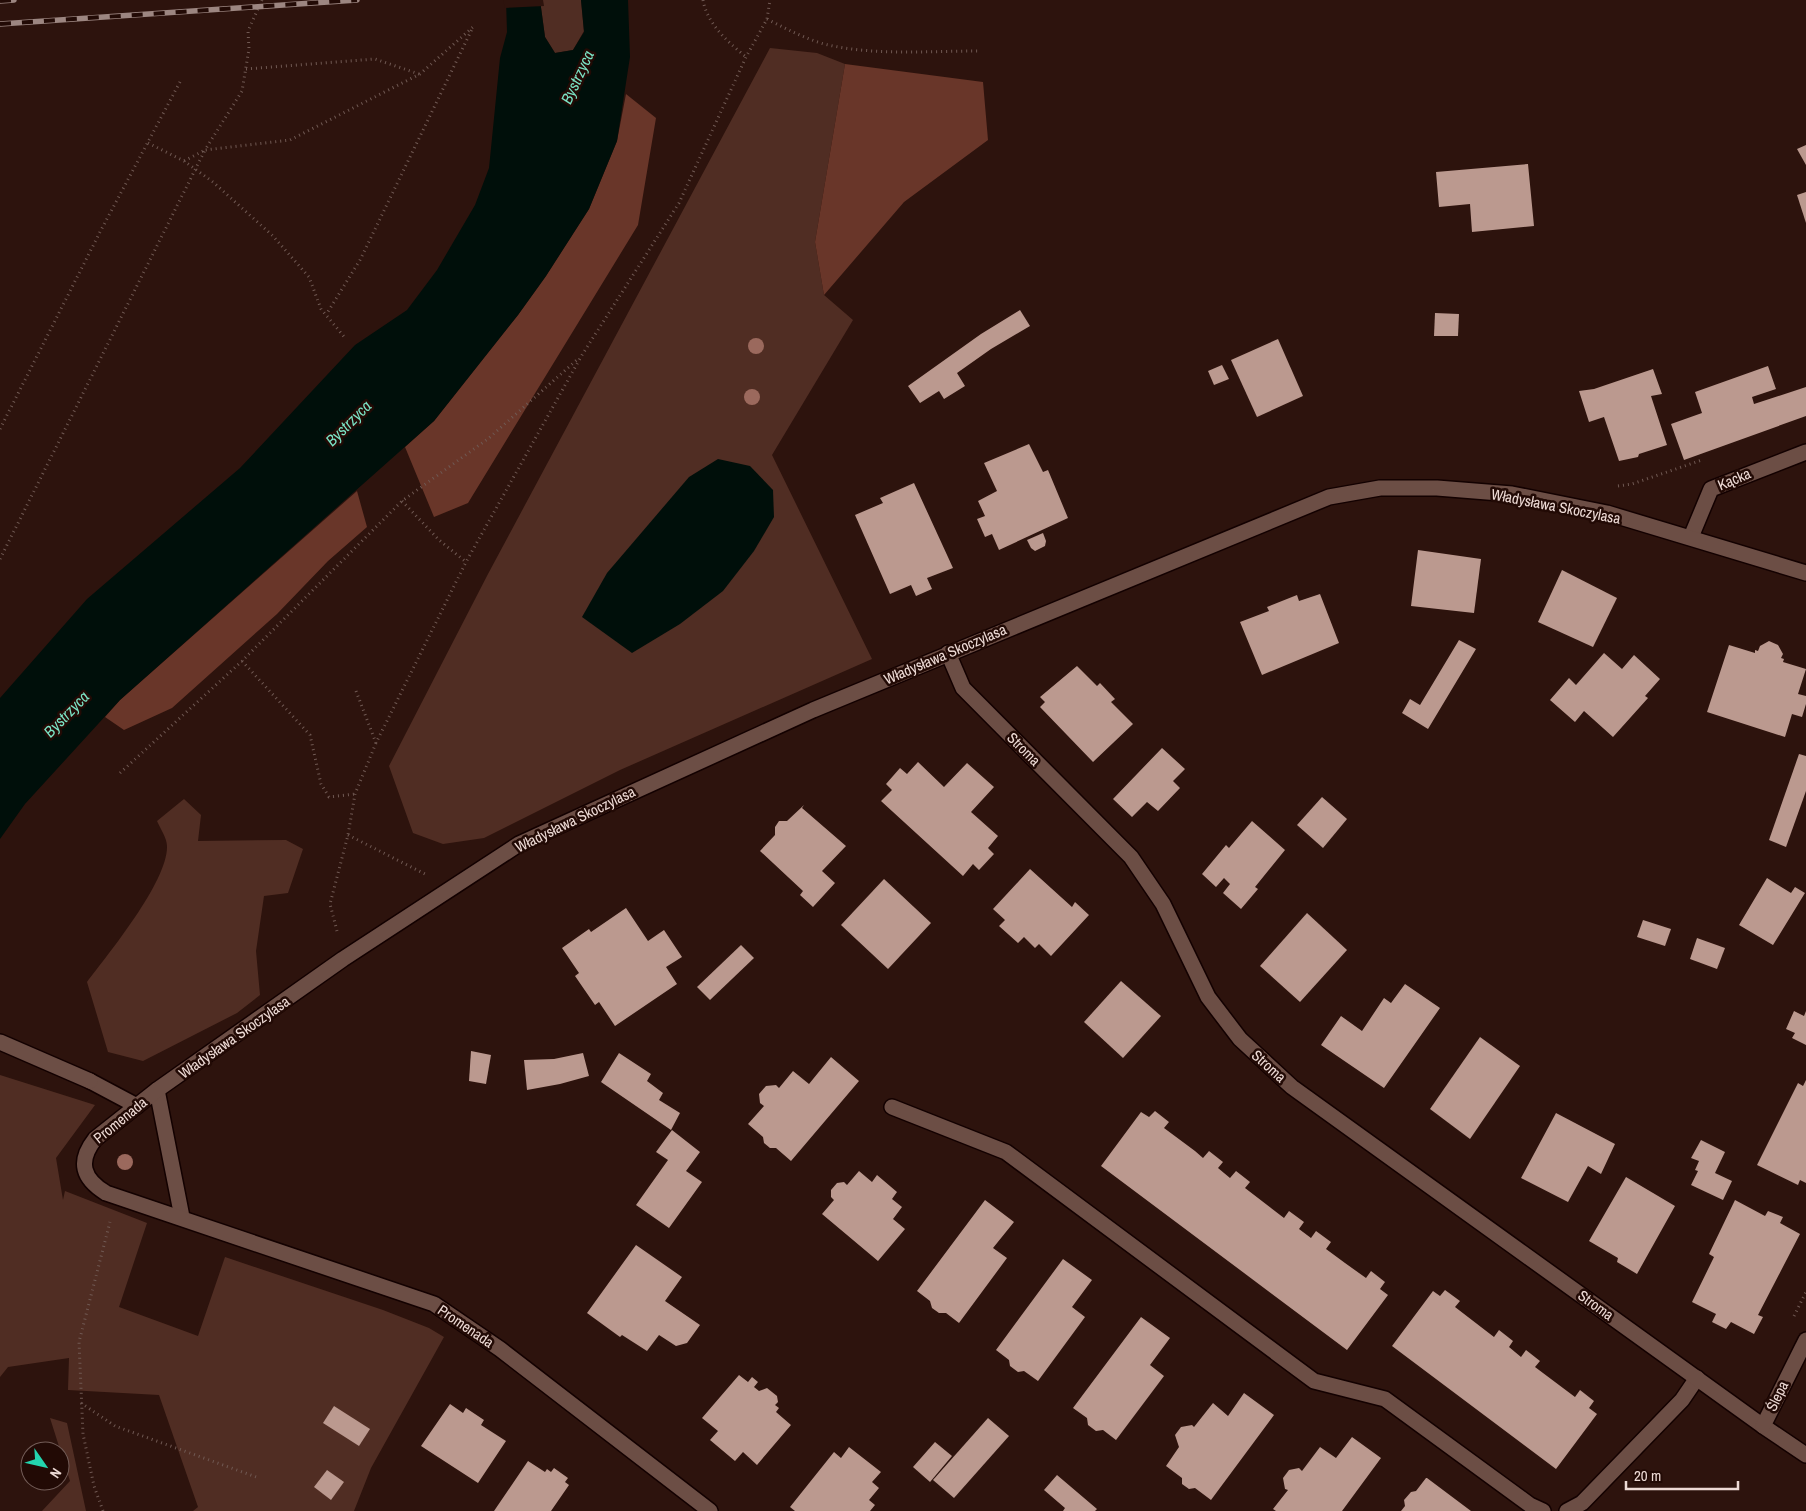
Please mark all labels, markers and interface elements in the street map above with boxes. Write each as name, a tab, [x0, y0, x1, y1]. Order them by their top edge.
water label: Bystrzyca	[555, 47, 599, 107]
water label: Bystrzyca	[320, 395, 376, 451]
street label: Kącka	[1714, 463, 1754, 495]
street label: Władysława Skoczylasa	[1490, 483, 1623, 529]
street label: Władysława Skoczylasa	[880, 619, 1010, 689]
water label: Bystrzyca	[38, 686, 94, 742]
street label: Stroma	[1003, 728, 1046, 771]
street label: Władysława Skoczylasa	[511, 781, 639, 857]
street label: Władysława Skoczylasa	[174, 991, 294, 1083]
street label: Stroma	[1247, 1045, 1291, 1087]
street label: Promenada	[89, 1092, 151, 1148]
street label: Stroma	[1574, 1285, 1618, 1325]
street label: Promenada	[434, 1300, 498, 1353]
street label: Ślepa	[1761, 1377, 1793, 1415]
north arrow	[20, 1441, 70, 1491]
scale bar	[1626, 1458, 1738, 1490]
text: N	[46, 1465, 66, 1482]
text: 20 m	[1634, 1465, 1661, 1486]

